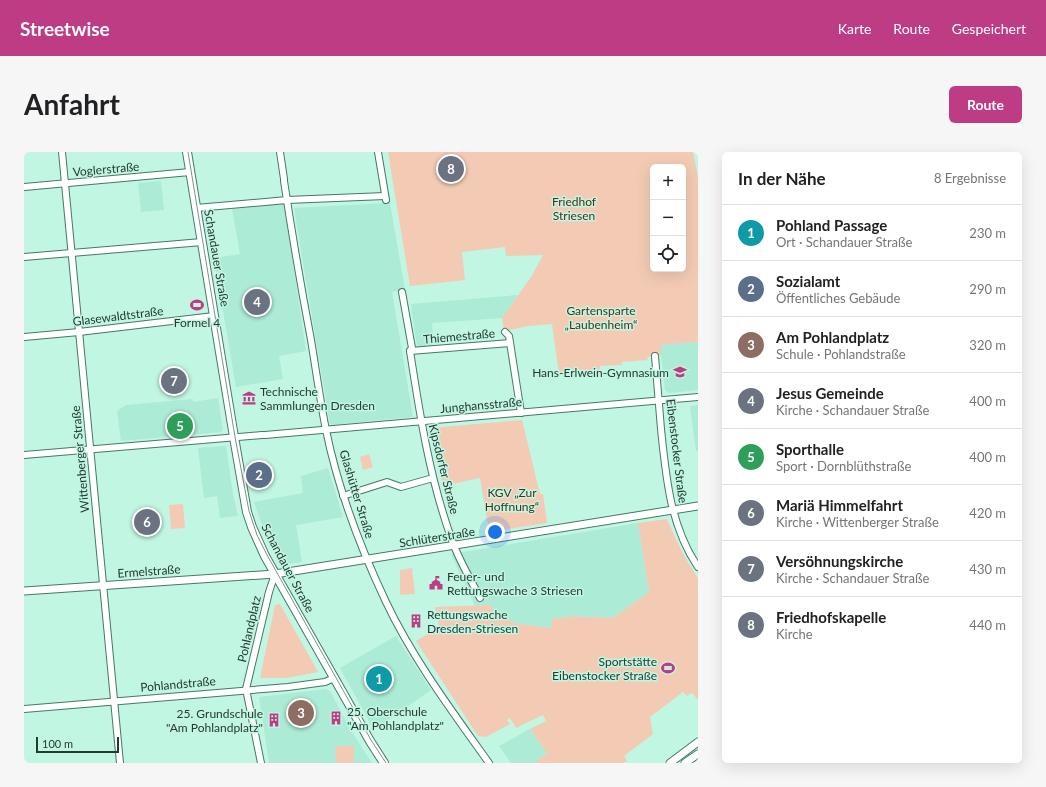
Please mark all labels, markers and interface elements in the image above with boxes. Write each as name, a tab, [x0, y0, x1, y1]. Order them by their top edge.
text: Streetwise	[20, 17, 110, 40]
text: Karte	[838, 20, 871, 37]
text: Route	[893, 20, 930, 37]
text: Gespeichert	[952, 20, 1026, 37]
button: Route	[949, 86, 1022, 123]
text: Anfahrt	[24, 87, 120, 121]
pin: 8	[438, 154, 464, 184]
street label: Voglerstraße	[72, 159, 140, 179]
map controls	[650, 164, 686, 272]
button: +	[650, 164, 686, 200]
text: In der Nähe	[738, 168, 826, 189]
text: 8 Ergebnisse	[934, 170, 1006, 186]
park label: Friedhof Striesen	[552, 194, 597, 223]
button: −	[650, 200, 686, 236]
street label: Schandauer Straße	[201, 208, 233, 308]
text: Pohland Passage	[776, 216, 887, 234]
text: 1	[747, 225, 755, 241]
text: 230 m	[969, 225, 1006, 241]
text: Ort · Schandauer Straße	[776, 234, 912, 250]
button: locate	[650, 236, 686, 272]
text: Sozialamt	[776, 272, 840, 290]
text: 2	[747, 281, 755, 297]
text: 290 m	[969, 281, 1006, 297]
pin: 4	[244, 287, 270, 317]
text: Öffentliches Gebäude	[776, 290, 900, 306]
sports icon: Formel 4	[189, 297, 205, 313]
street label: Glasewaldtstraße	[72, 303, 164, 329]
park label: Gartensparte „Laubenheim“	[565, 303, 637, 332]
place label: Formel 4	[174, 315, 220, 330]
street label: Thiemestraße	[422, 325, 496, 347]
text: Am Pohlandplatz	[776, 328, 889, 346]
text: 3	[747, 337, 755, 353]
text: 320 m	[969, 337, 1006, 353]
text: Schule · Pohlandstraße	[776, 346, 906, 362]
school or university icon: Hans-Erlwein-Gymnasium	[672, 364, 688, 380]
place label: Hans-Erlwein-Gymnasium	[532, 365, 669, 380]
pin: 7	[161, 366, 187, 396]
place label: Technische Sammlungen Dresden	[260, 384, 375, 413]
text: Jesus Gemeinde	[776, 384, 884, 402]
museum icon: Technische Sammlungen Dresden	[241, 390, 257, 406]
text: 4	[747, 393, 755, 409]
text: 400 m	[969, 393, 1006, 409]
street label: Junghansstraße	[439, 394, 523, 416]
street label: Eibenstocker Straße	[663, 398, 691, 504]
text: Kirche · Schandauer Straße	[776, 402, 929, 418]
street label: Wittenberger Straße	[68, 405, 92, 513]
pin: 5	[167, 411, 193, 441]
street label: Kipsdorfer Straße	[426, 422, 462, 516]
text: Sporthalle	[776, 440, 844, 458]
street label: Glashütter Straße	[336, 448, 378, 540]
text: 5	[747, 449, 755, 465]
text: 400 m	[969, 449, 1006, 465]
text: Sport · Dornblüthstraße	[776, 458, 911, 474]
pin: 2	[246, 460, 272, 490]
park label: KGV „Zur Hoffnung“	[485, 485, 539, 514]
text: Mariä Himmelfahrt	[776, 496, 903, 514]
text: 6	[747, 505, 755, 521]
text: 420 m	[969, 505, 1006, 521]
pin: 6	[134, 507, 160, 537]
text: Kirche · Wittenberger Straße	[776, 514, 939, 530]
street label: Schandauer Straße	[258, 521, 318, 615]
your location	[485, 522, 505, 542]
street label: Schlüterstraße	[398, 524, 476, 550]
text: Versöhnungskirche	[776, 552, 903, 570]
street label: Ermelstraße	[117, 561, 181, 581]
text: 7	[747, 561, 755, 577]
text: 430 m	[969, 561, 1006, 577]
place label: Feuer- und Rettungswache 3 Striesen	[447, 569, 583, 598]
text: Kirche · Schandauer Straße	[776, 570, 929, 586]
public building icon: Feuer- und Rettungswache 3 Striesen	[428, 575, 444, 591]
street label: Pohlandplatz	[234, 594, 264, 664]
place label: Rettungswache Dresden-Striesen	[427, 607, 518, 636]
text: Friedhofskapelle	[776, 608, 886, 626]
building icon: Rettungswache Dresden-Striesen	[408, 613, 424, 629]
text: 8	[747, 617, 755, 633]
text: 440 m	[969, 617, 1006, 633]
text: Kirche	[776, 626, 813, 642]
place label: Sportstätte Eibenstocker Straße	[552, 654, 657, 683]
sports icon: Sportstätte Eibenstocker Straße	[660, 660, 676, 676]
pin: 1	[366, 664, 392, 694]
street label: Pohlandstraße	[140, 673, 216, 695]
pin: 3	[288, 698, 314, 728]
place label: 25. Oberschule "Am Pohlandplatz"	[347, 704, 444, 733]
place label: 25. Grundschule "Am Pohlandplatz"	[166, 706, 263, 735]
building icon: 25. Oberschule "Am Pohlandplatz"	[328, 710, 344, 726]
building icon: 25. Grundschule "Am Pohlandplatz"	[266, 712, 282, 728]
scale bar	[36, 735, 119, 754]
text: 100 m	[42, 737, 73, 750]

